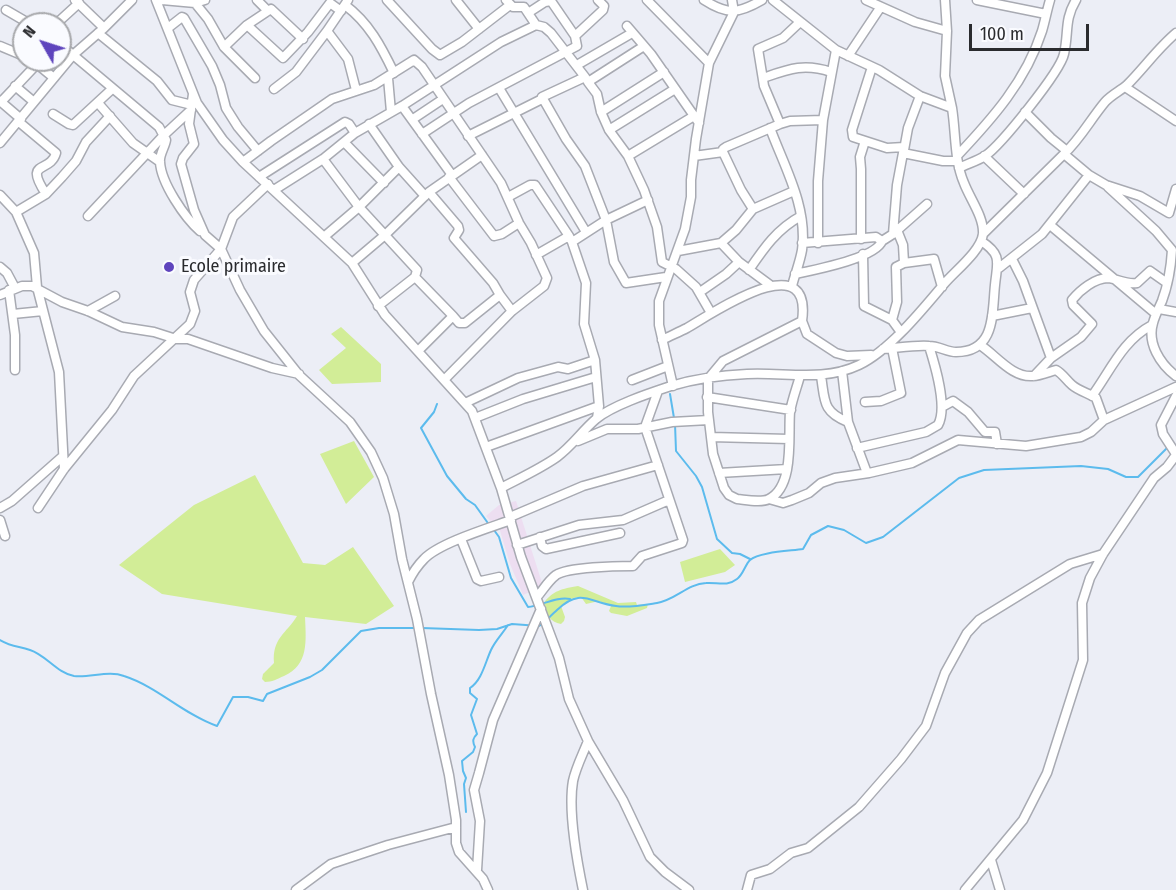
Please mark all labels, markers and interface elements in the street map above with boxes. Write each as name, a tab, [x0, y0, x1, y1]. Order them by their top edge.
north arrow	[12, 12, 72, 72]
scale bar	[972, 12, 1092, 50]
text: N	[19, 22, 40, 41]
text: 100 m	[980, 23, 1024, 45]
place label: Ecole primaire	[181, 256, 286, 278]
marker: Ecole primaire	[162, 260, 176, 274]

